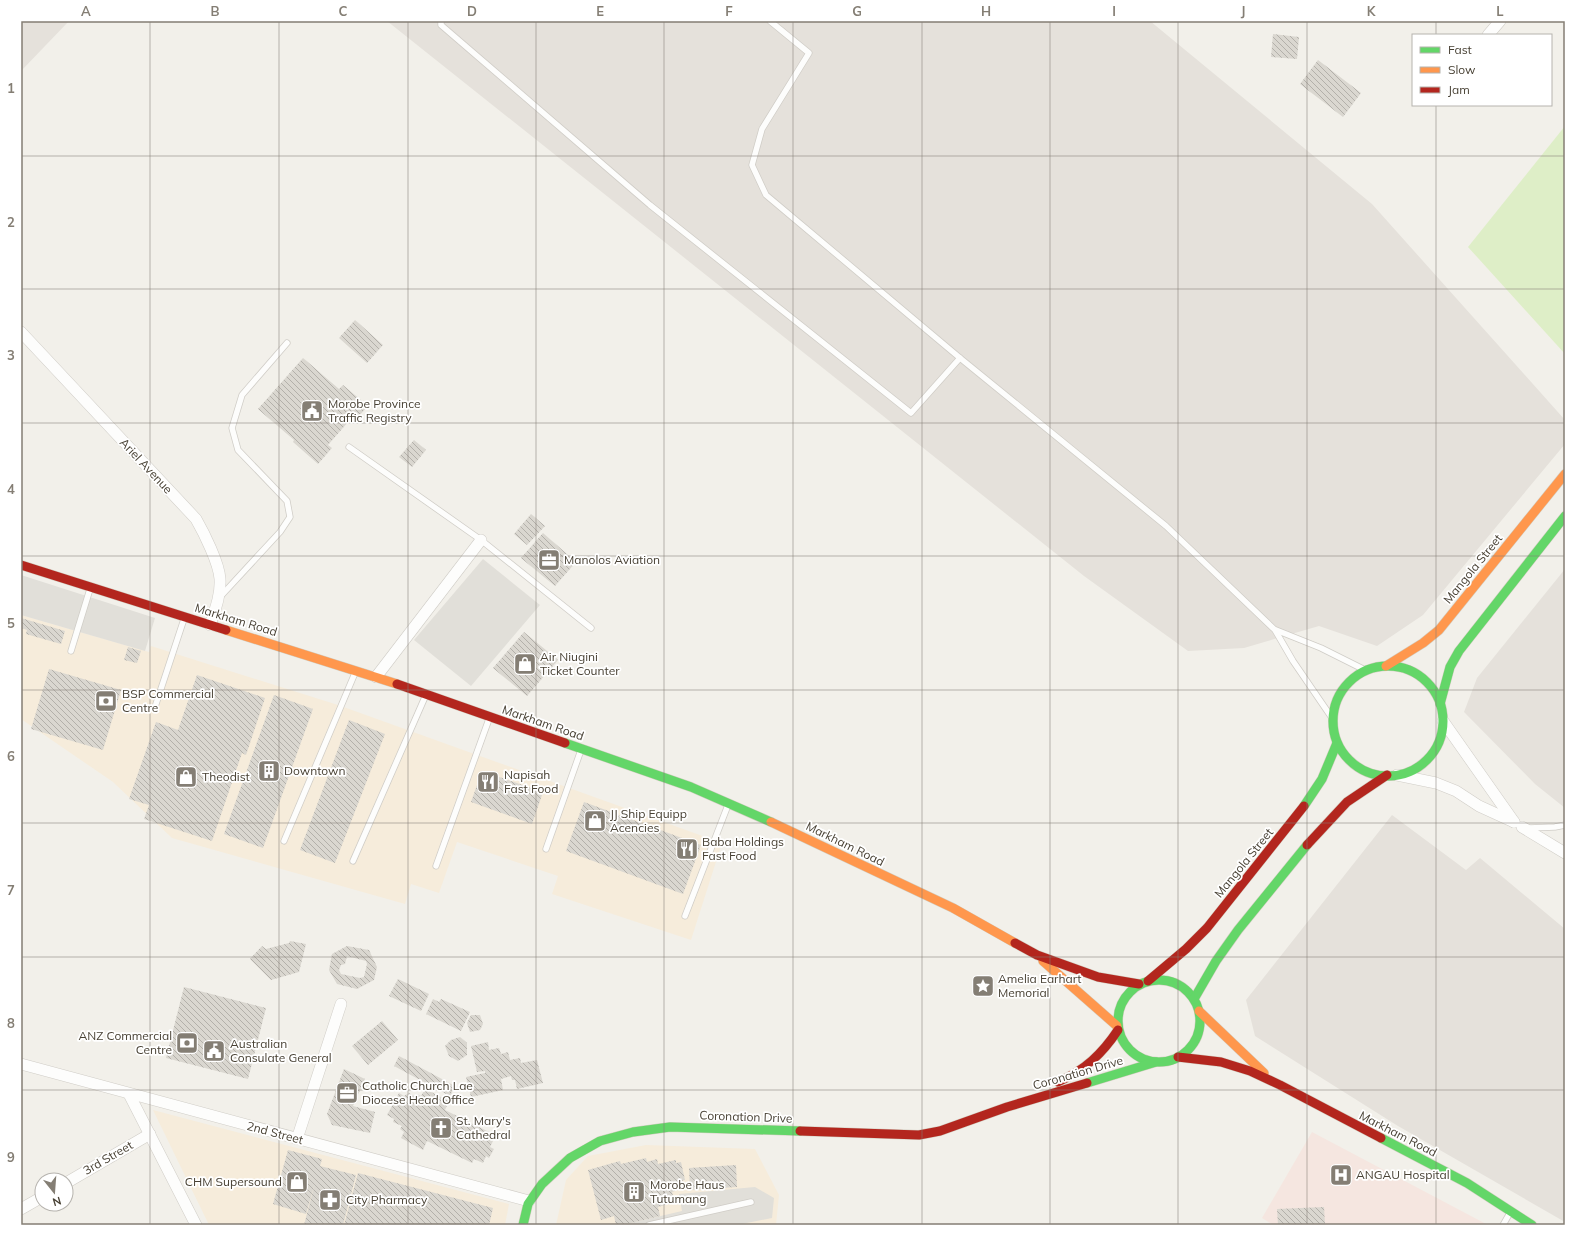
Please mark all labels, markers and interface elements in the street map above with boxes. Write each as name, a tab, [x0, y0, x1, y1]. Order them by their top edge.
text: A	[81, 3, 91, 19]
text: B	[211, 3, 220, 19]
text: C	[339, 3, 348, 19]
text: D	[467, 3, 477, 19]
text: E	[596, 3, 604, 19]
text: F	[725, 3, 733, 19]
text: G	[852, 3, 862, 19]
text: H	[981, 3, 991, 19]
text: I	[1112, 3, 1116, 19]
text: J	[1241, 3, 1245, 19]
text: K	[1367, 3, 1377, 19]
text: L	[1496, 3, 1504, 19]
legend	[1412, 34, 1552, 106]
text: Fast	[1448, 42, 1472, 57]
text: Slow	[1448, 62, 1476, 77]
text: 1	[7, 80, 15, 96]
text: Jam	[1448, 82, 1470, 97]
text: 2	[7, 214, 15, 230]
text: 3	[7, 347, 15, 363]
place label: Morobe Province Traffic Registry	[328, 396, 420, 425]
public building icon: Morobe Province Traffic Registry	[299, 398, 325, 424]
street label: Ariel Avenue	[117, 435, 176, 497]
text: 4	[7, 481, 15, 497]
street label: Mangola Street	[1440, 531, 1505, 606]
office icon: Manolos Aviation	[536, 547, 562, 573]
place label: Manolos Aviation	[564, 552, 660, 567]
street label: Markham Road	[193, 600, 279, 639]
text: 5	[7, 615, 15, 631]
place label: Air Niugini Ticket Counter	[540, 649, 620, 678]
shop icon: Air Niugini Ticket Counter	[512, 651, 538, 677]
place label: BSP Commercial Centre	[122, 686, 214, 715]
bank icon: BSP Commercial Centre	[93, 688, 119, 714]
street label: Markham Road	[500, 702, 586, 744]
text: 6	[7, 748, 15, 764]
building icon: Downtown	[256, 758, 282, 784]
place label: Downtown	[284, 763, 346, 778]
shop icon: Theodist	[173, 764, 199, 790]
place label: Napisah Fast Food	[504, 767, 558, 796]
place label: Theodist	[202, 769, 250, 784]
restaurant icon: Napisah Fast Food	[475, 769, 501, 795]
place label: JJ Ship Equipp Acencies	[610, 806, 687, 835]
shop icon: JJ Ship Equipp Acencies	[582, 808, 608, 834]
street label: Markham Road	[804, 818, 887, 869]
street label: Mangola Street	[1211, 825, 1276, 900]
place label: Baba Holdings Fast Food	[702, 834, 784, 863]
restaurant icon: Baba Holdings Fast Food	[674, 836, 700, 862]
text: 7	[7, 882, 15, 898]
place label: Amelia Earhart Memorial	[998, 971, 1082, 1000]
place icon: Amelia Earhart Memorial	[970, 973, 996, 999]
text: 8	[7, 1015, 15, 1031]
place label: ANZ Commercial Centre	[79, 1028, 172, 1057]
bank icon: ANZ Commercial Centre	[174, 1030, 200, 1056]
place label: Australian Consulate General	[230, 1036, 332, 1065]
public building icon: Australian Consulate General	[201, 1038, 227, 1064]
street label: Coronation Drive	[1031, 1052, 1125, 1093]
place label: Catholic Church Lae Diocese Head Office	[362, 1078, 474, 1107]
office icon: Catholic Church Lae Diocese Head Office	[334, 1080, 360, 1106]
street label: Coronation Drive	[699, 1107, 793, 1126]
street label: Markham Road	[1357, 1107, 1440, 1160]
place label: St. Mary's Cathedral	[456, 1113, 511, 1142]
church icon: St. Mary's Cathedral	[428, 1115, 454, 1141]
street label: 2nd Street	[245, 1118, 305, 1147]
street label: 3rd Street	[80, 1137, 135, 1178]
text: 9	[7, 1149, 15, 1165]
hospital icon: ANGAU Hospital	[1328, 1162, 1354, 1188]
place label: ANGAU Hospital	[1356, 1167, 1450, 1182]
shop icon: CHM Supersound	[284, 1169, 310, 1195]
north arrow	[34, 1172, 74, 1212]
place label: CHM Supersound	[185, 1174, 282, 1189]
place label: Morobe Haus Tutumang	[650, 1177, 724, 1206]
building icon: Morobe Haus Tutumang	[621, 1179, 647, 1205]
pharmacy icon: City Pharmacy	[317, 1187, 343, 1213]
place label: City Pharmacy	[346, 1192, 428, 1207]
text: N	[51, 1194, 63, 1209]

